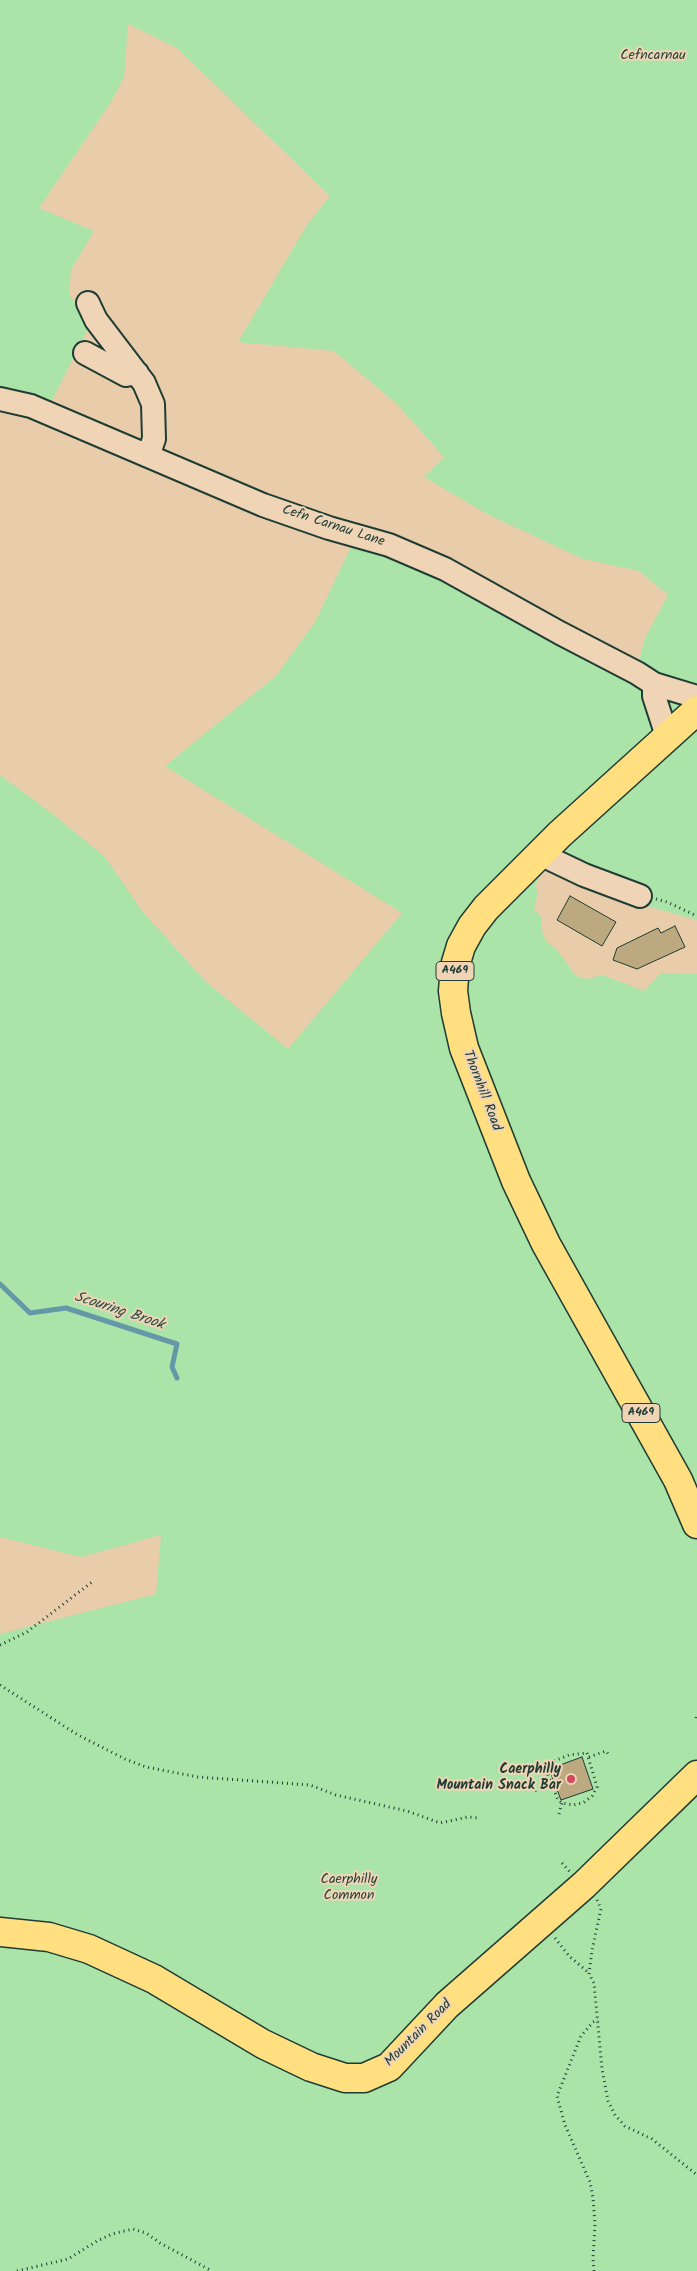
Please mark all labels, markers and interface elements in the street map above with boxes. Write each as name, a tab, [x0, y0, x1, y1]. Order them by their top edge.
park label: Cefncarnau	[620, 49, 686, 65]
street label: Cefn Carnau Lane	[280, 502, 386, 552]
road number: A469	[436, 961, 474, 980]
street label: Thornhill Road	[458, 1048, 504, 1134]
water label: Scouring Brook	[72, 1289, 166, 1335]
road number: A469	[622, 1404, 660, 1422]
place label: Caerphilly Mountain Snack Bar	[437, 1763, 561, 1795]
marker: Caerphilly Mountain Snack Bar	[565, 1773, 577, 1785]
park label: Caerphilly Common	[321, 1873, 377, 1905]
street label: Mountain Road	[382, 1997, 456, 2071]

